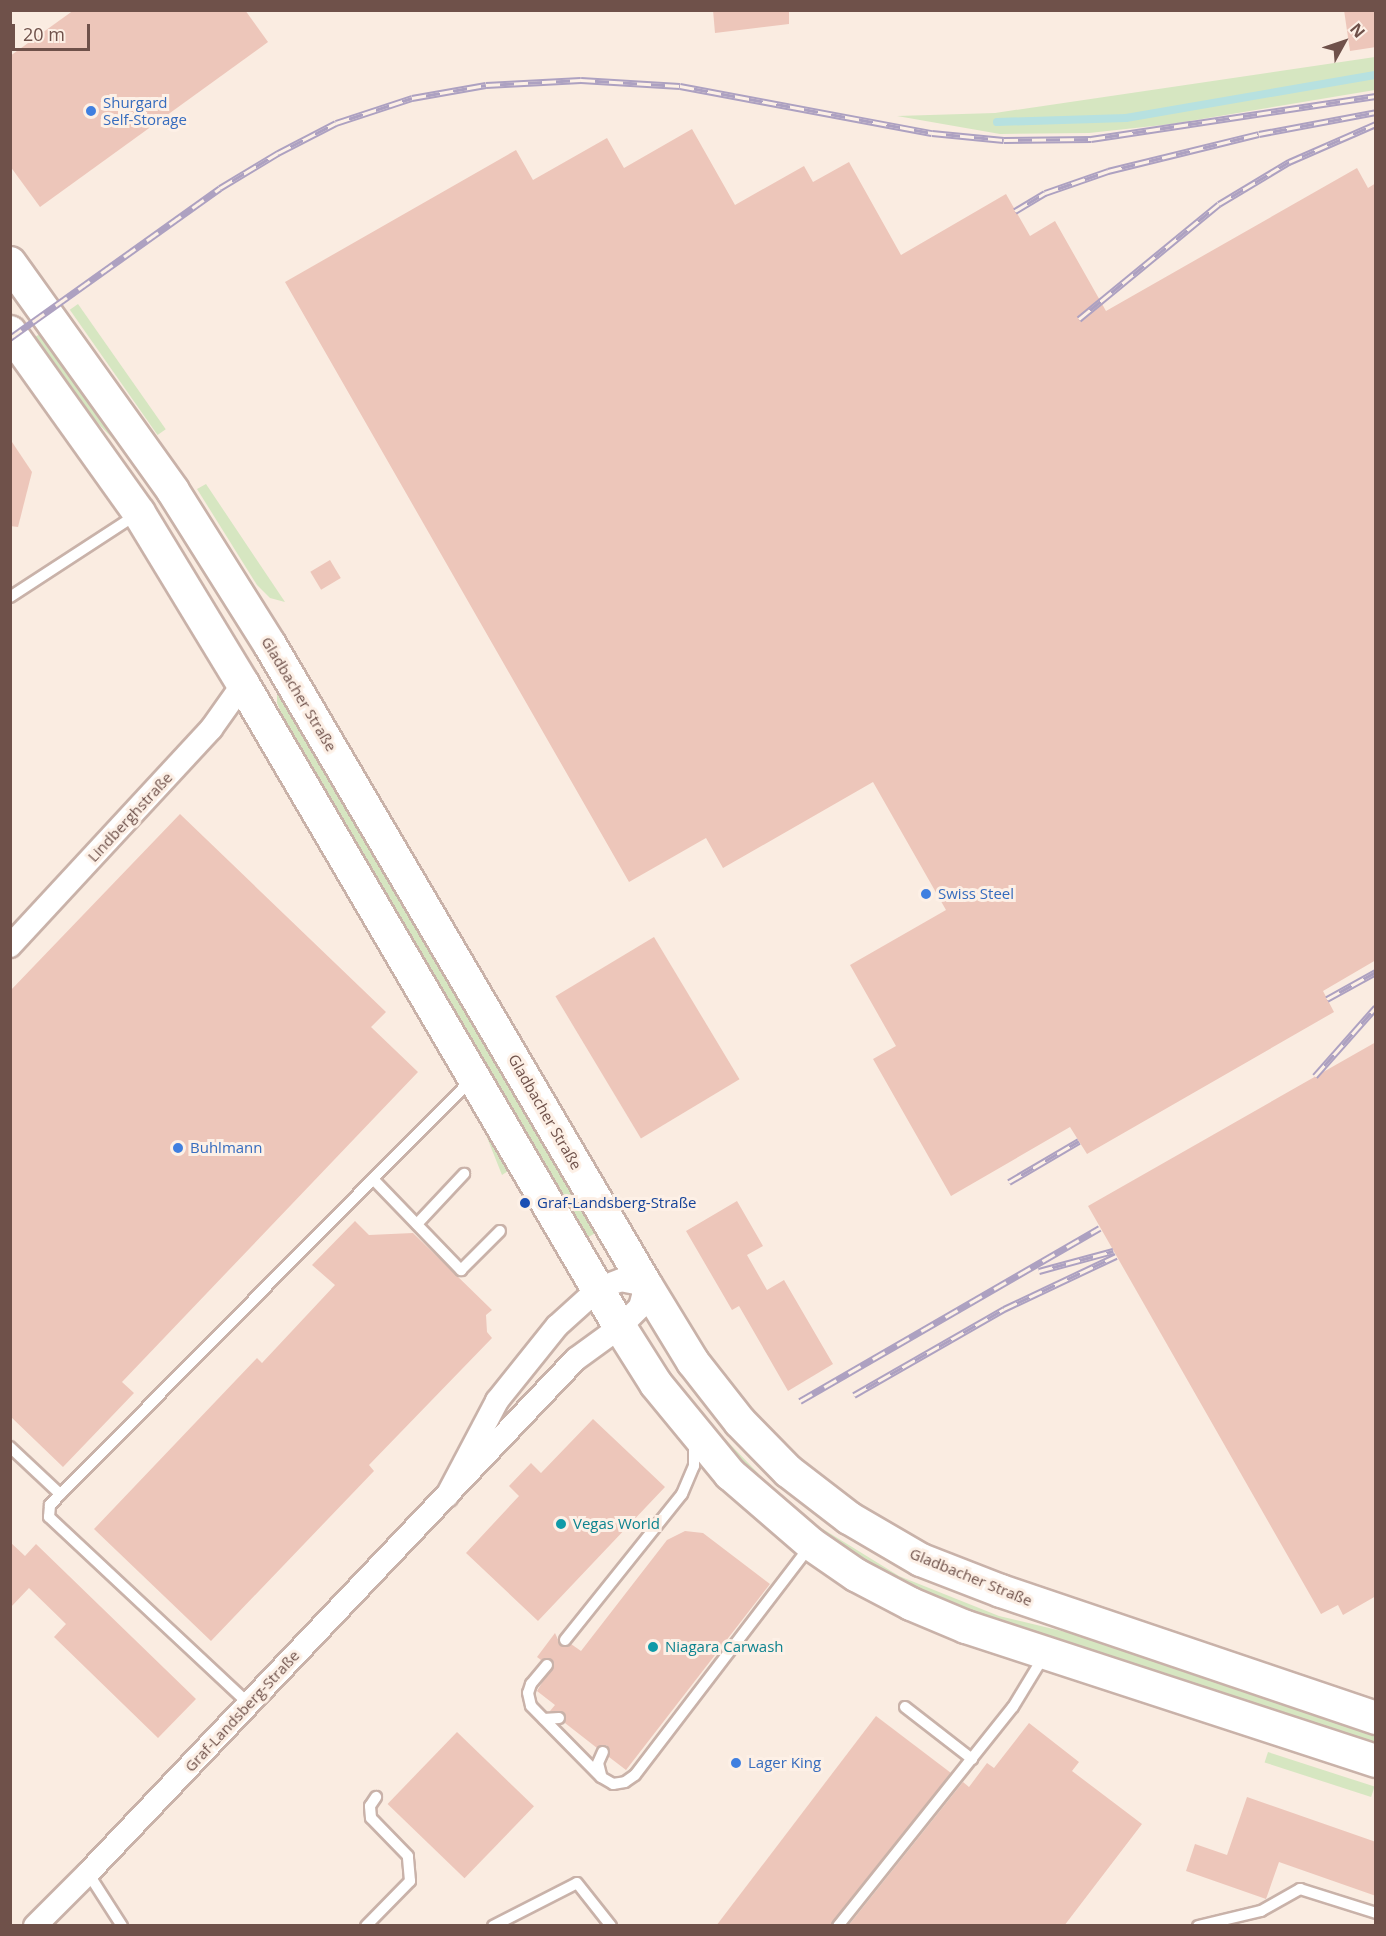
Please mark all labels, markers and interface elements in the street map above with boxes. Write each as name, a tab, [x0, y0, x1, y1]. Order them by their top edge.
scale bar	[15, 12, 93, 50]
north arrow	[1314, 12, 1374, 72]
text: N	[1345, 18, 1370, 42]
text: 20 m	[23, 22, 65, 46]
place label: Shurgard Self-Storage	[103, 93, 187, 128]
marker: Shurgard Self-Storage	[84, 104, 98, 118]
street label: Gladbacher Straße	[258, 633, 340, 755]
street label: Lindberghstraße	[84, 769, 176, 865]
place label: Swiss Steel	[938, 885, 1014, 903]
marker: Swiss Steel	[919, 887, 933, 901]
street label: Gladbacher Straße	[505, 1051, 585, 1173]
place label: Buhlmann	[190, 1139, 262, 1157]
marker: Buhlmann	[171, 1141, 185, 1155]
place label: Graf-Landsberg-Straße	[537, 1194, 696, 1212]
marker: Graf-Landsberg-Straße	[518, 1196, 532, 1210]
place label: Vegas World	[573, 1515, 660, 1533]
marker: Vegas World	[554, 1517, 568, 1531]
street label: Gladbacher Straße	[907, 1544, 1035, 1610]
place label: Niagara Carwash	[665, 1638, 783, 1656]
marker: Niagara Carwash	[646, 1640, 660, 1654]
street label: Graf-Landsberg-Straße	[181, 1647, 303, 1775]
place label: Lager King	[748, 1754, 821, 1772]
marker: Lager King	[729, 1756, 743, 1770]

